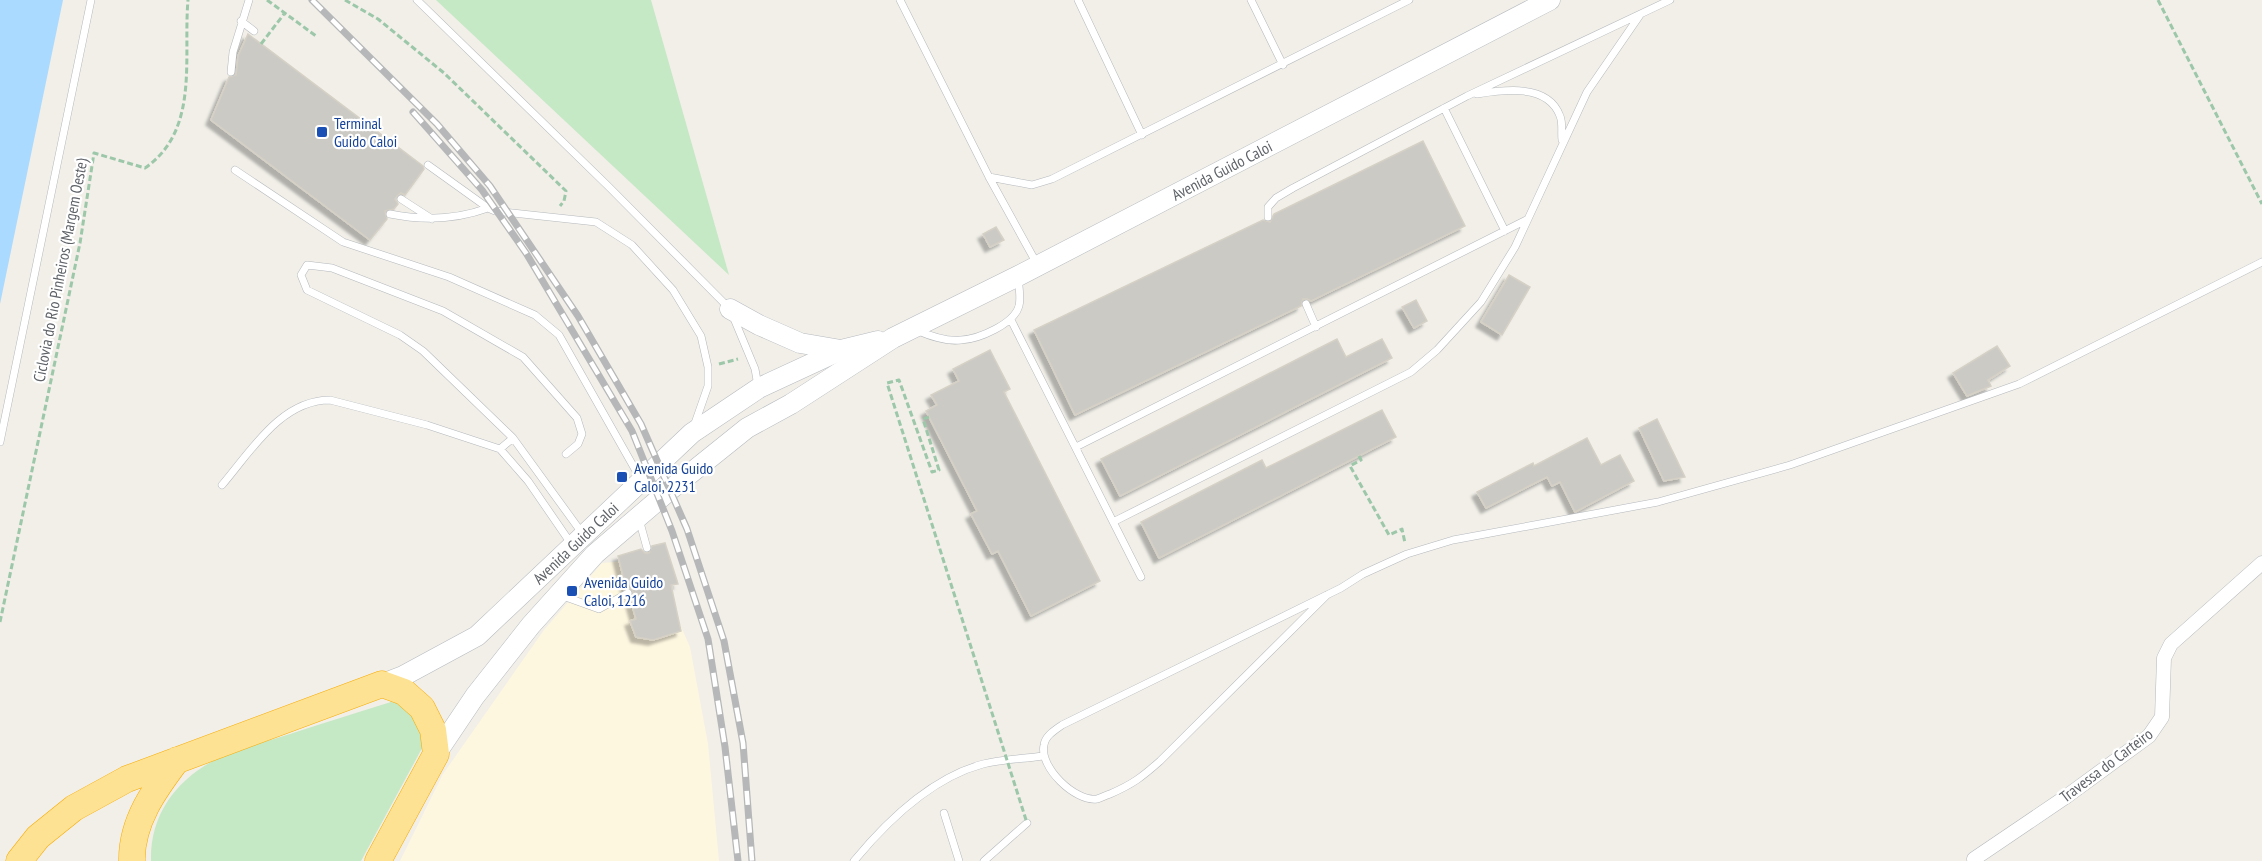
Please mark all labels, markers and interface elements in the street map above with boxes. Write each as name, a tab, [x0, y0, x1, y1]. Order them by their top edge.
place label: Terminal Guido Caloi	[334, 113, 397, 151]
marker: Terminal Guido Caloi	[315, 125, 329, 139]
street label: Avenida Guido Caloi	[1168, 136, 1275, 205]
street label: Ciclovia do Rio Pinheiros (Margem Oeste)	[28, 156, 92, 384]
place label: Avenida Guido Caloi, 2231	[634, 458, 713, 496]
marker: Avenida Guido Caloi, 2231	[615, 470, 629, 484]
street label: Avenida Guido Caloi	[528, 498, 622, 588]
place label: Avenida Guido Caloi, 1216	[584, 572, 663, 610]
marker: Avenida Guido Caloi, 1216	[565, 584, 579, 598]
street label: Travessa do Carteiro	[2056, 724, 2156, 806]

